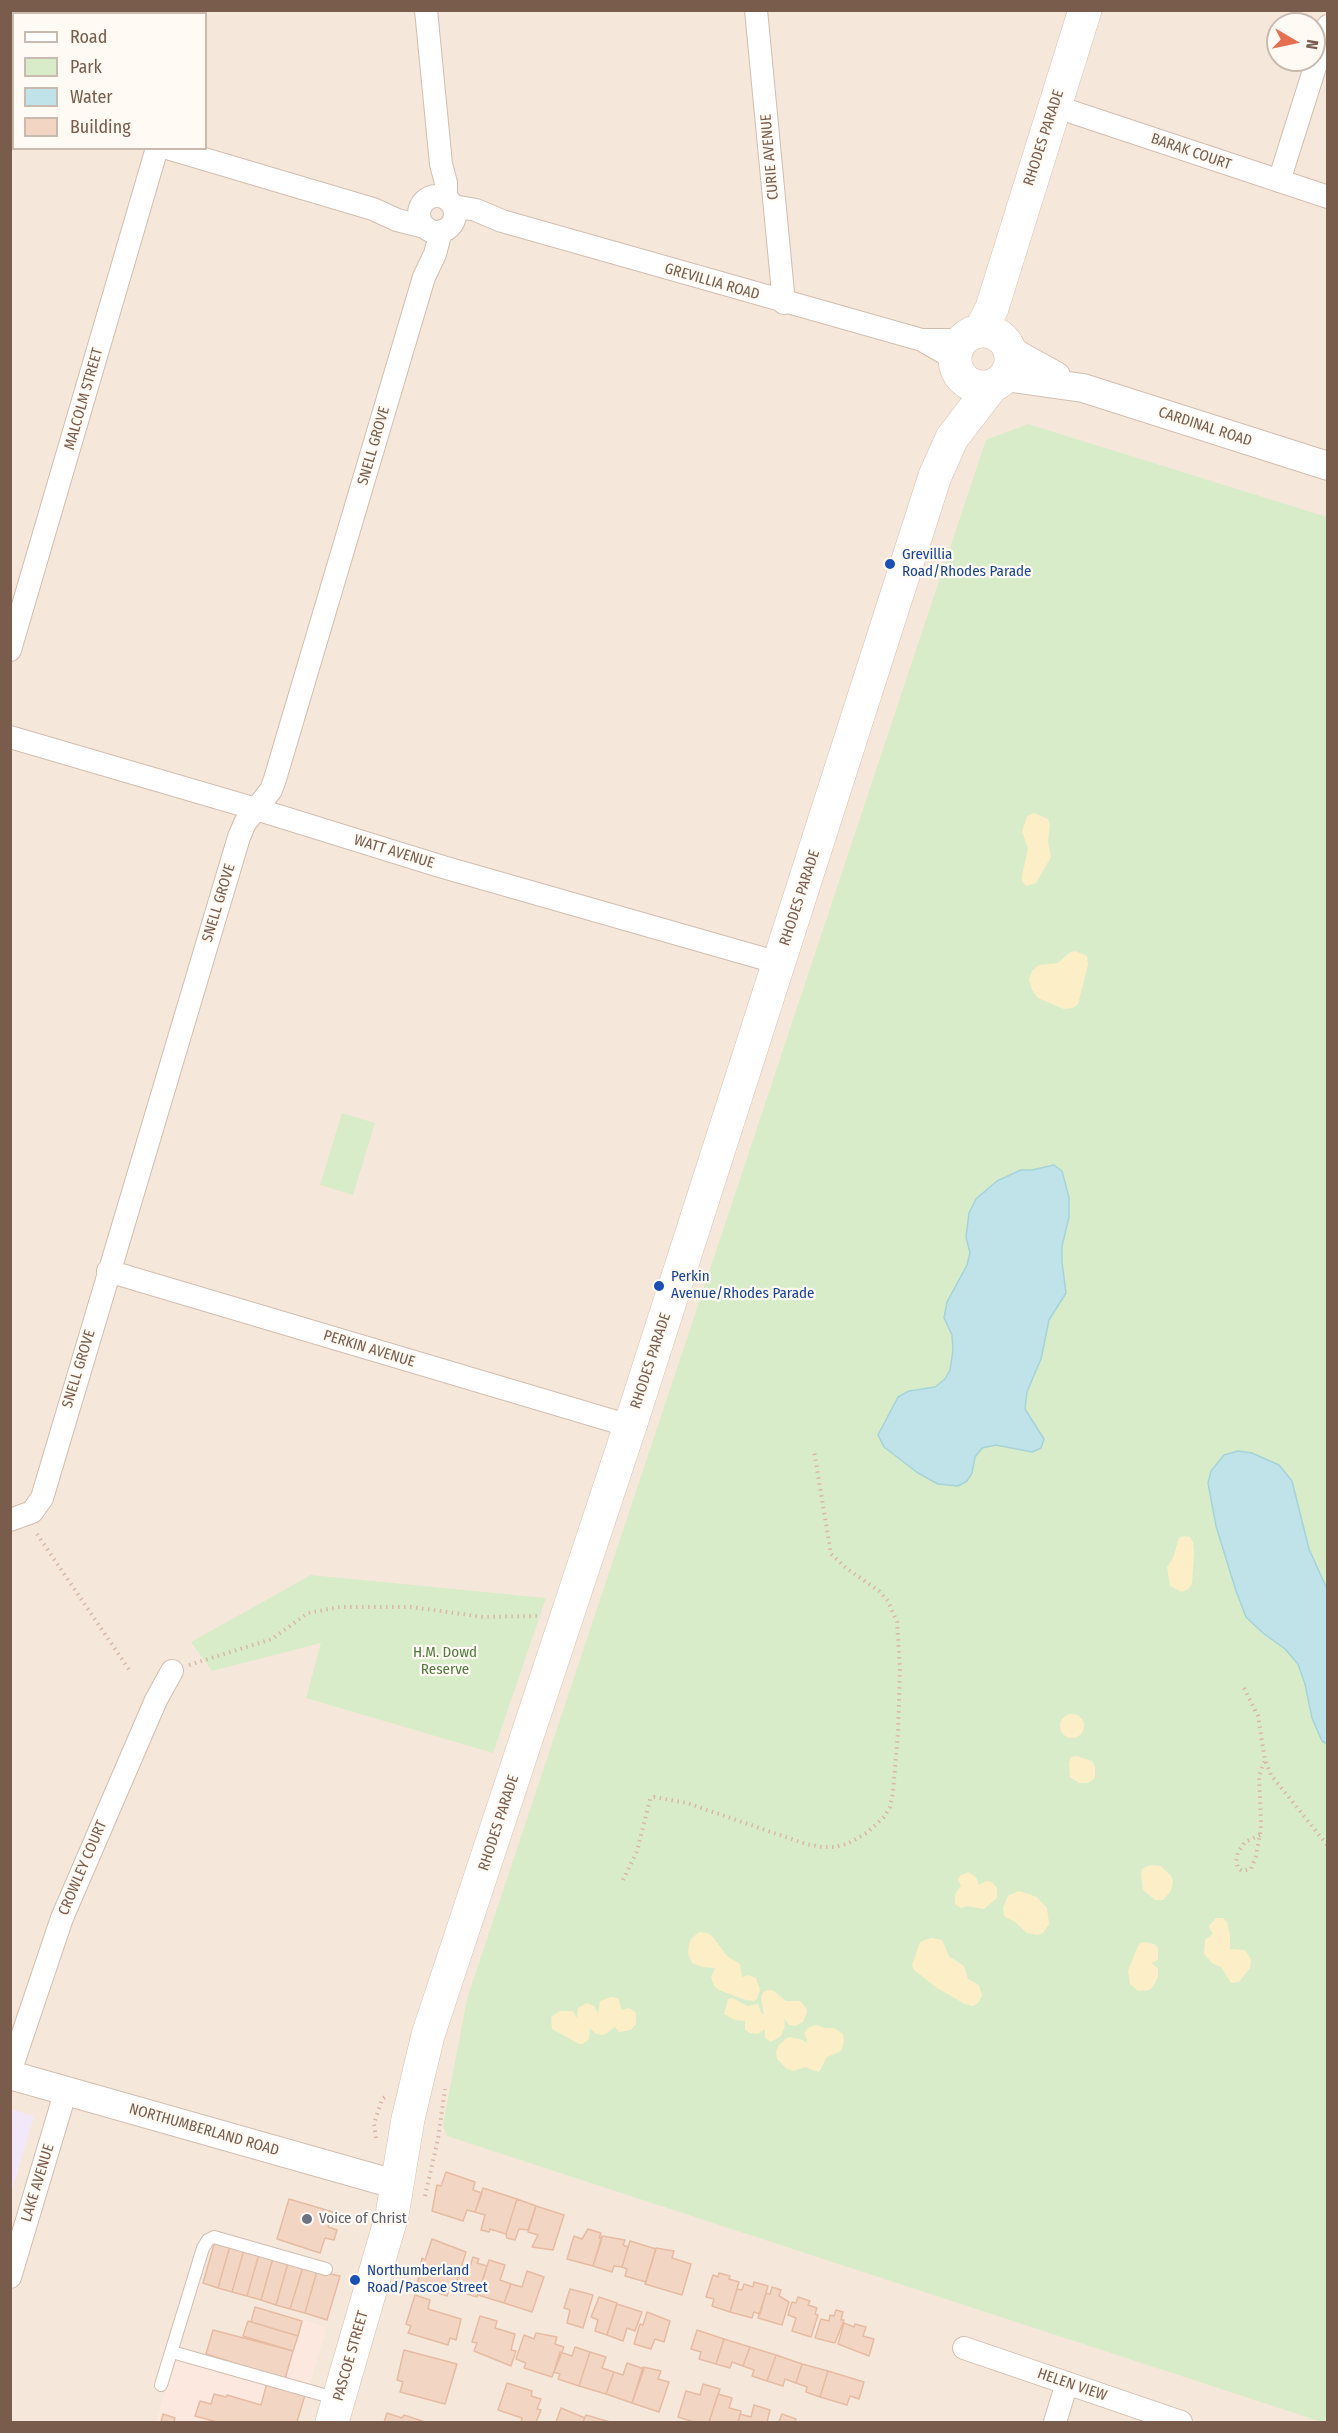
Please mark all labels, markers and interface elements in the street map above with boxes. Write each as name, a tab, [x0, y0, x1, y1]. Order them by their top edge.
legend	[12, 12, 207, 150]
north arrow	[1266, 12, 1326, 72]
text: Road	[70, 26, 107, 48]
text: N	[1302, 38, 1322, 51]
text: Park	[70, 56, 102, 78]
text: Water	[70, 86, 113, 108]
street label: RHODES PARADE	[1020, 88, 1068, 188]
street label: CURIE AVENUE	[757, 113, 783, 201]
text: Building	[70, 116, 131, 138]
street label: BARAK COURT	[1148, 130, 1234, 174]
street label: GREVILLIA ROAD	[662, 260, 762, 304]
street label: MALCOLM STREET	[61, 346, 107, 452]
street label: CARDINAL ROAD	[1156, 403, 1254, 451]
street label: SNELL GROVE	[354, 405, 394, 487]
place label: Grevillia Road/Rhodes Parade	[902, 546, 1031, 581]
marker: Grevillia Road/Rhodes Parade	[883, 557, 897, 571]
street label: WATT AVENUE	[352, 831, 436, 873]
street label: RHODES PARADE	[776, 848, 824, 948]
street label: SNELL GROVE	[199, 862, 239, 944]
place label: Perkin Avenue/Rhodes Parade	[671, 1268, 814, 1303]
marker: Perkin Avenue/Rhodes Parade	[652, 1279, 666, 1293]
street label: RHODES PARADE	[627, 1311, 675, 1411]
street label: PERKIN AVENUE	[321, 1327, 417, 1371]
street label: SNELL GROVE	[59, 1328, 99, 1410]
park label: H.M. Dowd Reserve	[413, 1644, 477, 1679]
street label: RHODES PARADE	[475, 1773, 523, 1873]
street label: CROWLEY COURT	[55, 1818, 111, 1918]
street label: NORTHUMBERLAND ROAD	[127, 2100, 281, 2160]
street label: LAKE AVENUE	[18, 2142, 58, 2224]
place label: Voice of Christ	[319, 2210, 407, 2228]
marker: Voice of Christ	[300, 2212, 314, 2226]
place label: Northumberland Road/Pascoe Street	[367, 2262, 488, 2297]
marker: Northumberland Road/Pascoe Street	[348, 2273, 362, 2287]
street label: PASCOE STREET	[330, 2309, 372, 2403]
street label: HELEN VIEW	[1035, 2365, 1109, 2405]

